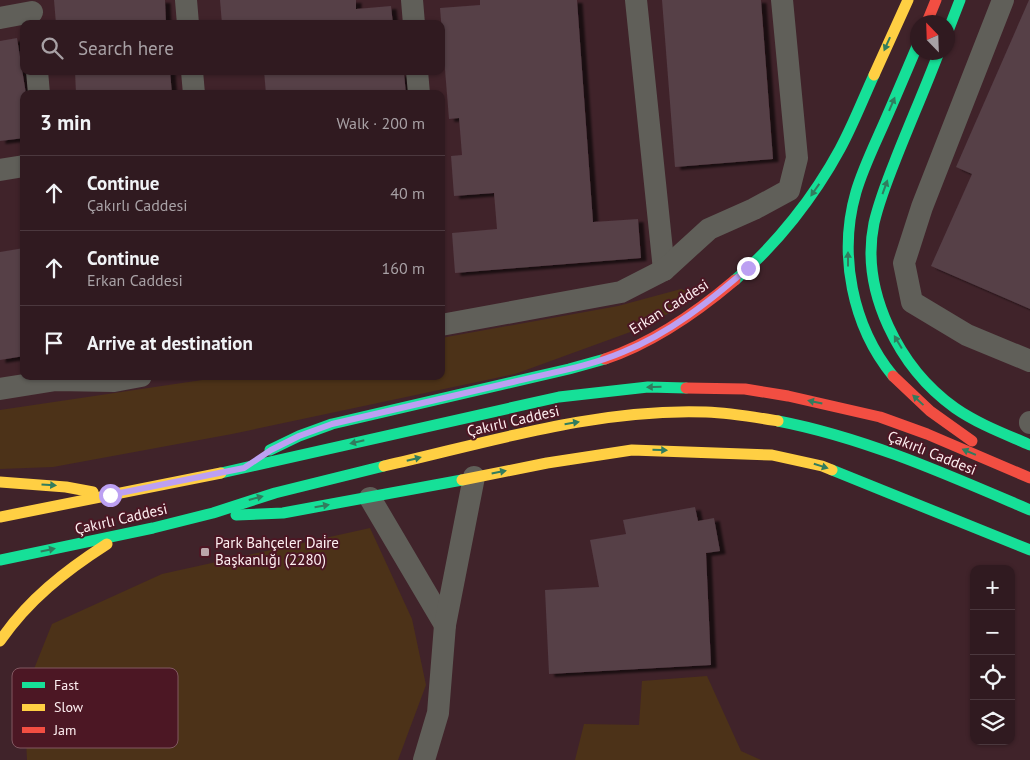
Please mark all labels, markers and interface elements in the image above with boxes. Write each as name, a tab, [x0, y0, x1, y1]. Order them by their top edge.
north arrow	[910, 15, 955, 60]
search box	[20, 20, 445, 75]
icon: search	[38, 34, 66, 62]
text: Search here	[78, 36, 174, 60]
one-way arrow	[883, 37, 891, 51]
one-way arrow	[888, 97, 896, 111]
text: 3 min	[40, 109, 91, 136]
text: Walk · 200 m	[336, 113, 425, 133]
text: Continue	[87, 171, 159, 195]
icon: ahead	[40, 179, 68, 207]
one-way arrow	[881, 179, 889, 194]
text: 40 m	[390, 183, 425, 203]
one-way arrow	[810, 183, 820, 196]
text: Çakırlı Caddesi	[87, 195, 188, 215]
text: Continue	[87, 246, 159, 270]
one-way arrow	[844, 251, 852, 267]
icon: ahead	[40, 254, 68, 282]
route end	[737, 257, 760, 280]
text: 160 m	[382, 258, 425, 278]
text: Erkan Caddesi	[87, 270, 183, 290]
street label: Erkan Caddesi	[626, 275, 712, 338]
icon: arrive	[40, 329, 68, 357]
text: Arrive at destination	[87, 331, 253, 355]
one-way arrow	[893, 336, 902, 349]
one-way arrow	[646, 383, 662, 391]
one-way arrow	[913, 394, 925, 406]
one-way arrow	[808, 398, 823, 406]
street label: Çakırlı Caddesi	[465, 401, 561, 440]
one-way arrow	[564, 418, 580, 426]
street label: Çakırlı Caddesi	[885, 426, 979, 479]
one-way arrow	[349, 438, 364, 446]
one-way arrow	[652, 447, 668, 455]
one-way arrow	[962, 448, 976, 456]
one-way arrow	[406, 455, 421, 463]
one-way arrow	[813, 462, 828, 470]
one-way arrow	[491, 468, 507, 476]
one-way arrow	[41, 482, 57, 490]
route start	[99, 484, 122, 507]
one-way arrow	[249, 494, 264, 502]
street label: Çakırlı Caddesi	[73, 499, 169, 538]
one-way arrow	[315, 502, 331, 510]
place label: Park Bahçeler Dai̇re Başkanlığı (2280)	[215, 533, 339, 569]
one-way arrow	[40, 546, 55, 554]
marker: Park Bahçeler Dai̇re Başkanlığı (2280)	[199, 546, 211, 558]
map controls	[970, 565, 1015, 745]
button: +	[970, 565, 1015, 610]
button: −	[970, 610, 1015, 655]
button: locate	[970, 655, 1015, 700]
legend	[12, 668, 178, 748]
text: Fast	[54, 676, 79, 694]
text: Slow	[54, 698, 84, 716]
button: layers	[970, 700, 1015, 745]
text: Jam	[53, 721, 76, 739]

